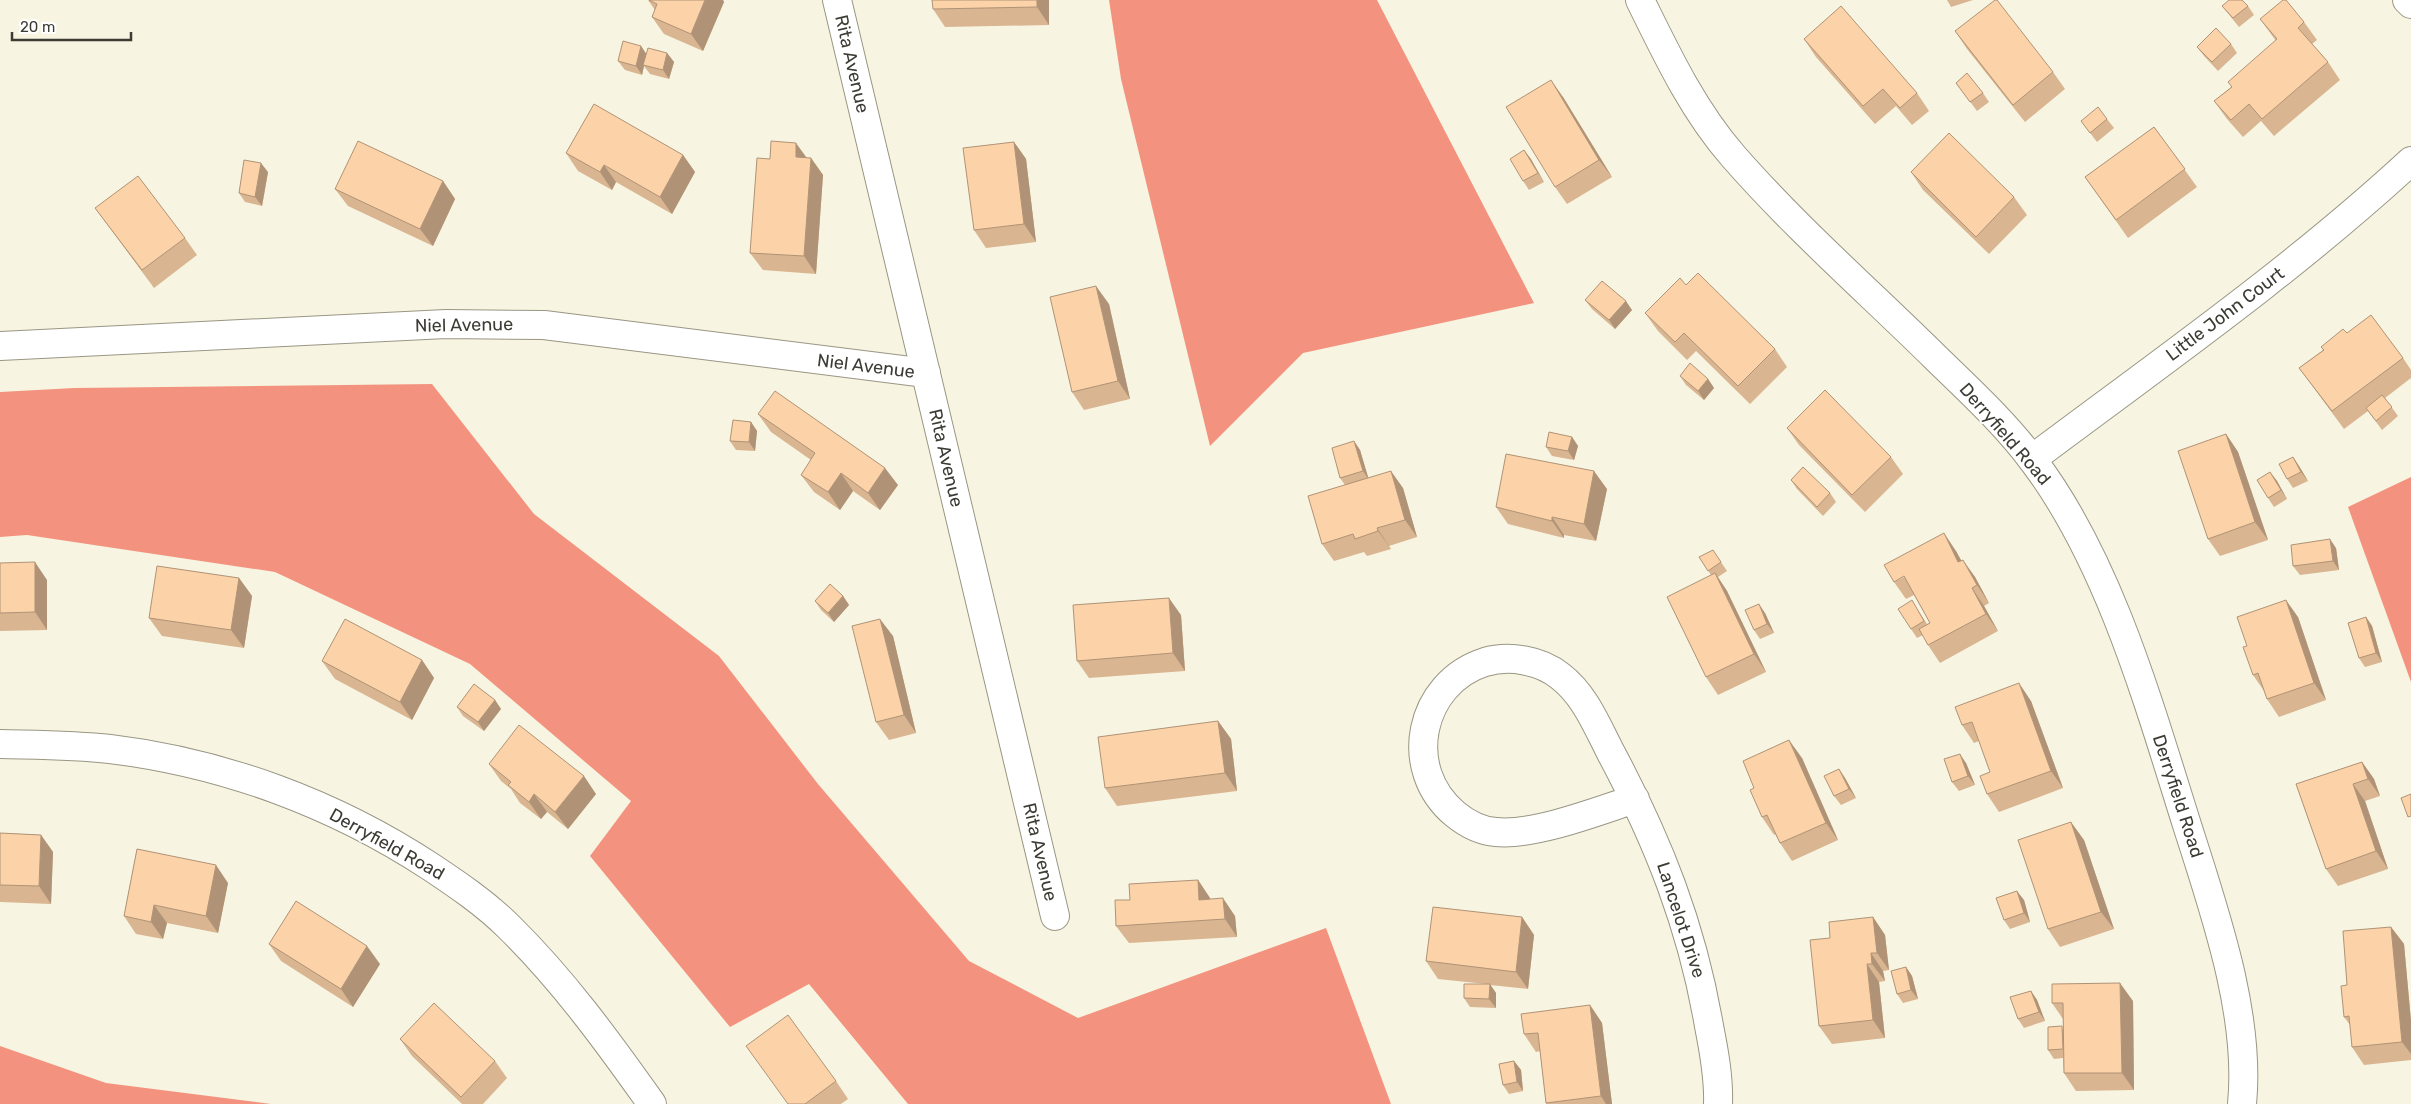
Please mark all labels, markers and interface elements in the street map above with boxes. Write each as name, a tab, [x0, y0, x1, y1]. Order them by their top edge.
scale bar	[12, 10, 131, 42]
street label: Rita Avenue	[830, 13, 874, 115]
text: 20 m	[20, 18, 55, 36]
street label: Little John Court	[2161, 262, 2289, 366]
street label: Niel Avenue	[415, 313, 513, 337]
street label: Niel Avenue	[816, 349, 916, 383]
street label: Derryfield Road	[1955, 378, 2055, 490]
street label: Rita Avenue	[924, 407, 968, 509]
street label: Derryfield Road	[2148, 732, 2208, 860]
street label: Rita Avenue	[1018, 801, 1062, 903]
street label: Derryfield Road	[326, 803, 448, 885]
street label: Lancelot Drive	[1652, 859, 1710, 981]

